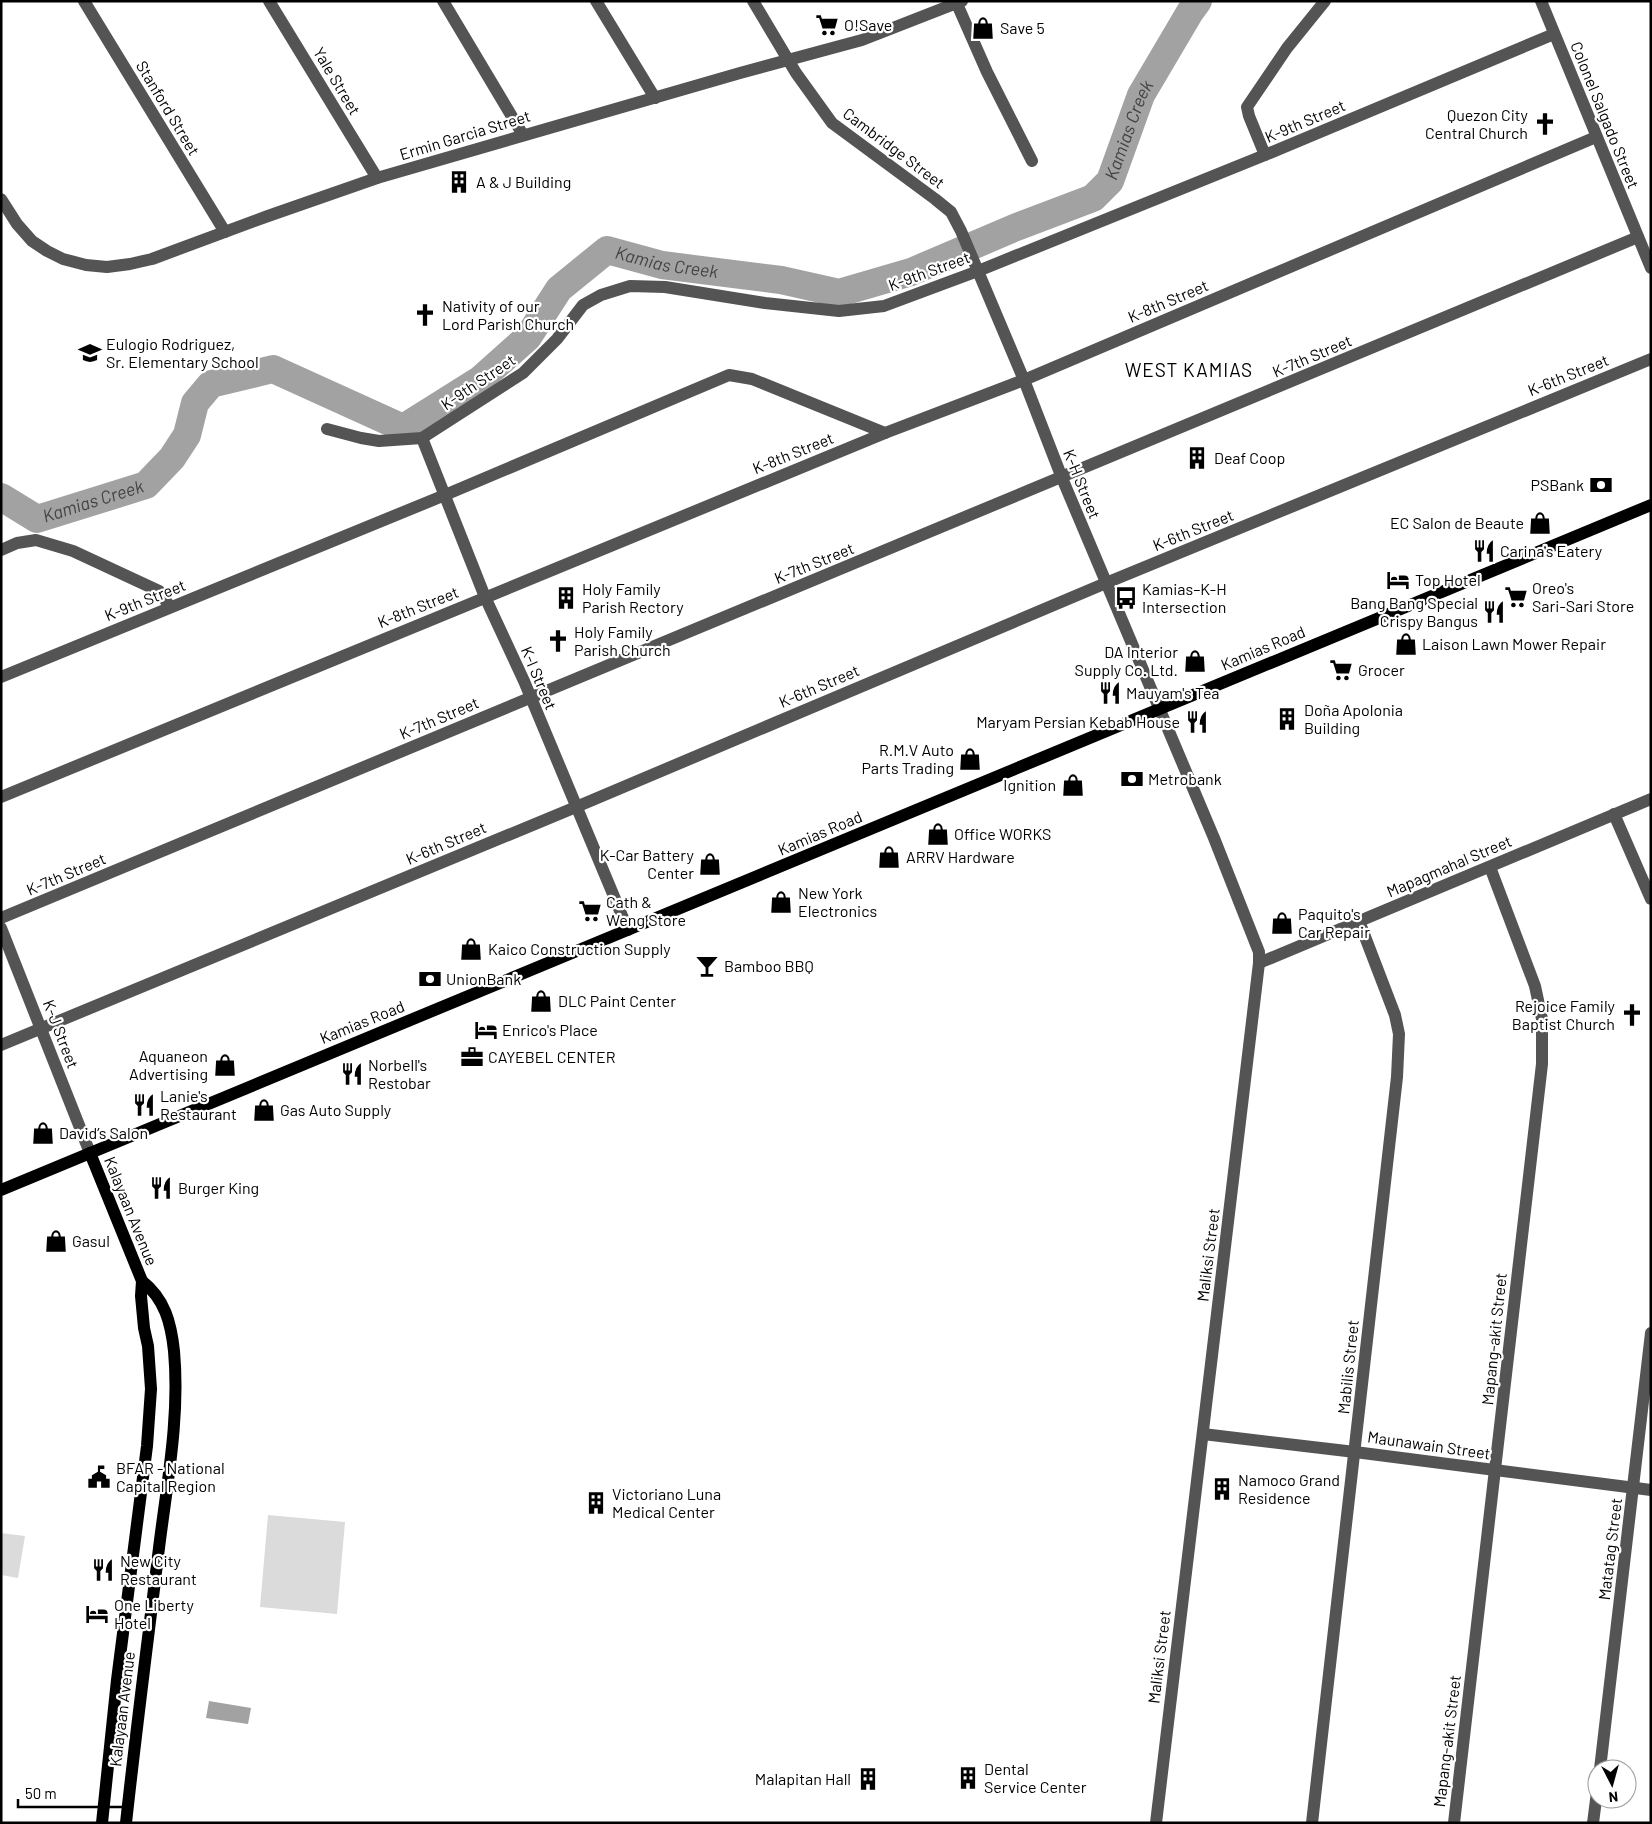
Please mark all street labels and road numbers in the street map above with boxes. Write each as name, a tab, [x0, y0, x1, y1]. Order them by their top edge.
street label: Colonel Salgado Street	[1567, 38, 1644, 191]
street label: Yale Street	[310, 43, 365, 118]
street label: Stanford Street	[133, 57, 204, 158]
street label: K-9th Street	[1262, 95, 1348, 146]
street label: Cambridge Street	[840, 103, 949, 192]
street label: Ermin Garcia Street	[397, 106, 533, 163]
street label: K-9th Street	[885, 247, 972, 294]
street label: K-8th Street	[1125, 275, 1211, 326]
street label: K-7th Street	[1269, 330, 1354, 381]
street label: K-9th Street	[437, 350, 518, 413]
street label: K-6th Street	[1525, 350, 1611, 399]
street label: K-8th Street	[750, 428, 836, 477]
street label: K-H Street	[1060, 446, 1105, 521]
street label: K-6th Street	[1150, 505, 1236, 554]
street label: K-7th Street	[771, 538, 856, 587]
street label: K-9th Street	[102, 575, 188, 624]
street label: K-8th Street	[375, 582, 461, 631]
street label: Kamias Road	[1218, 621, 1308, 674]
street label: K-I Street	[518, 643, 561, 712]
street label: K-6th Street	[776, 660, 862, 711]
street label: K-7th Street	[396, 692, 481, 743]
street label: Kamias Road	[775, 806, 865, 859]
street label: K-6th Street	[403, 817, 489, 868]
street label: Mapagmahal Street	[1383, 831, 1514, 900]
street label: K-7th Street	[23, 848, 108, 899]
street label: Kamias Road	[317, 996, 407, 1047]
street label: K-J Street	[40, 997, 83, 1071]
street label: Kalayaan Avenue	[101, 1154, 162, 1268]
street label: Maliksi Street	[1192, 1207, 1223, 1303]
street label: Mapang-akit Street	[1477, 1272, 1510, 1406]
street label: Mabilis Street	[1333, 1319, 1362, 1415]
street label: Maunawain Street	[1366, 1426, 1492, 1463]
street label: Matatag Street	[1594, 1497, 1625, 1601]
street label: Maliksi Street	[1143, 1609, 1174, 1705]
street label: Kalayaan Avenue	[105, 1650, 138, 1768]
street label: Mapang-akit Street	[1429, 1674, 1464, 1808]

